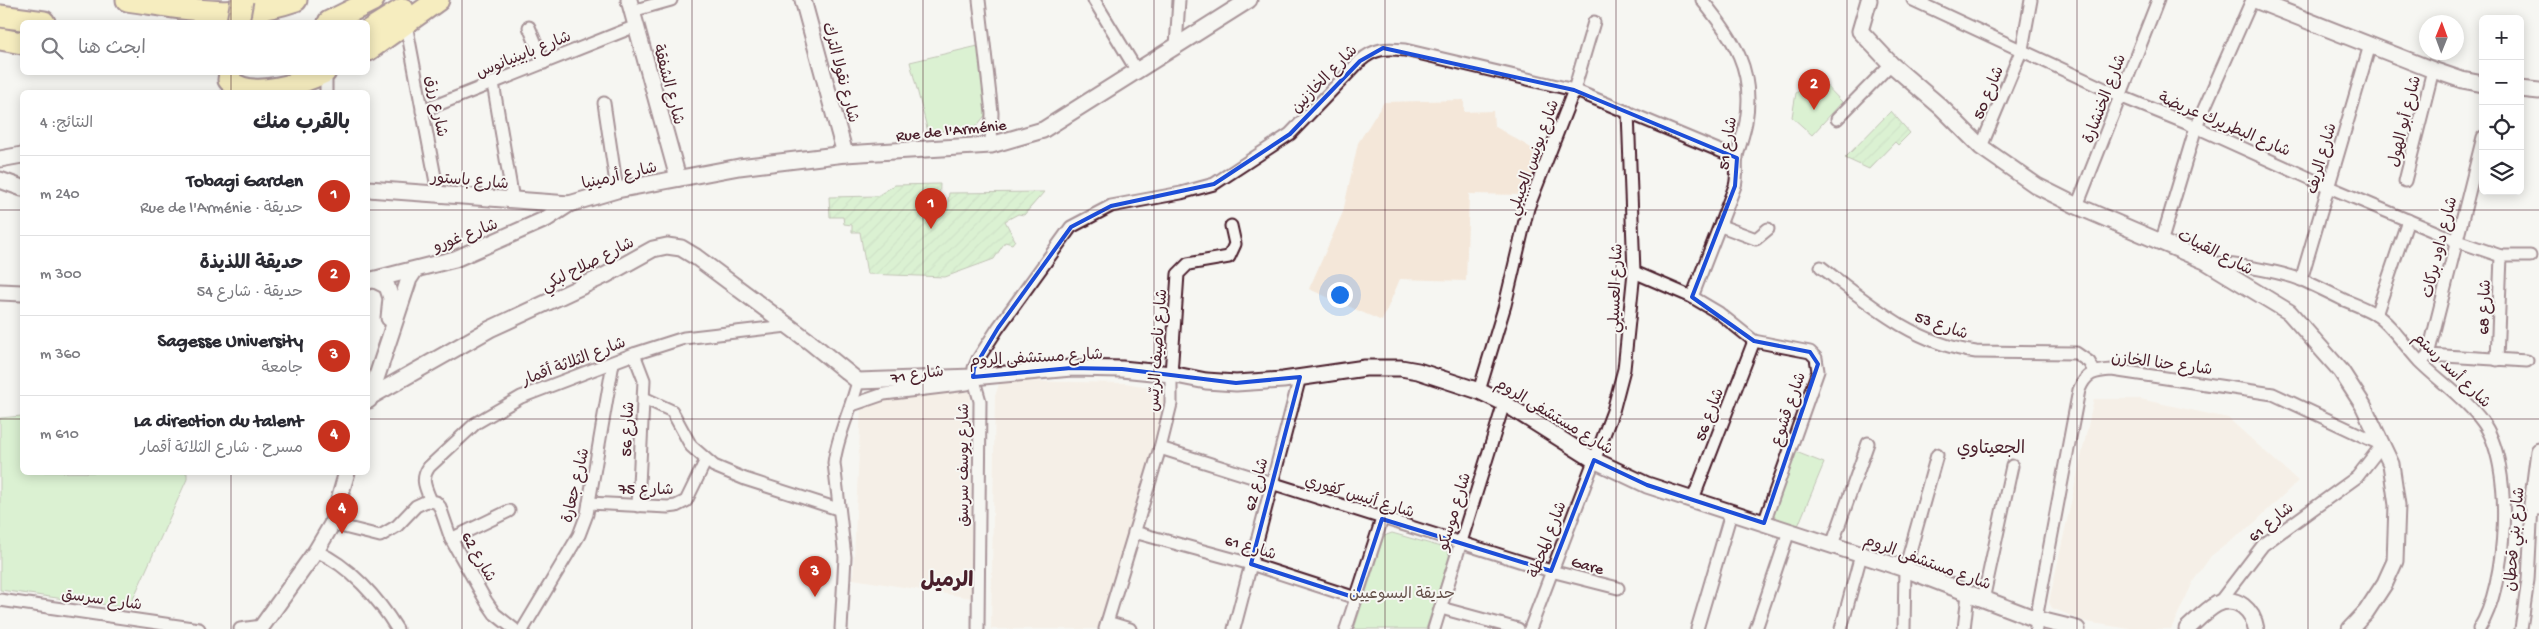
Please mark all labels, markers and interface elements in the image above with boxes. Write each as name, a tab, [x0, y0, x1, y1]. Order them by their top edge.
north arrow	[2419, 15, 2464, 60]
map controls	[2479, 15, 2524, 195]
button: +	[2479, 15, 2524, 60]
search box	[20, 20, 370, 75]
street label: شارع نقولا الترك	[816, 21, 861, 125]
street label: شارع بابينيانوس	[474, 29, 575, 84]
icon: search	[38, 34, 66, 62]
text: ابحث هنا	[78, 38, 146, 61]
street label: شارع الشفقة	[647, 42, 687, 127]
street label: شارع الخازنين	[1288, 42, 1363, 119]
street label: شارع الخنشارة	[2081, 52, 2132, 146]
button: −	[2479, 60, 2524, 105]
street label: شارع 50	[1971, 64, 2010, 123]
pin: 2	[1798, 69, 1830, 110]
street label: شارع رزق	[419, 74, 450, 139]
street label: شارع أبو الهول	[2384, 74, 2427, 169]
street label: شارع البطريرك عريضة	[2155, 89, 2293, 163]
street label: شارع يونس الجبيلي	[1506, 98, 1567, 219]
button: locate	[2479, 105, 2524, 150]
text: بالقرب منك	[253, 112, 350, 137]
text: النتائج: 4	[40, 115, 93, 134]
street label: شارع 51	[1716, 116, 1743, 171]
street label: Rue de l'Arménie	[895, 117, 1008, 148]
street label: شارع الريف	[2304, 121, 2343, 197]
button: layers	[2479, 150, 2524, 195]
street label: شارع أرمينيا	[580, 158, 659, 195]
street label: شارع باستور	[428, 169, 509, 195]
text: Tobagi Garden	[187, 171, 303, 194]
text: 240 m	[40, 186, 80, 205]
text: 1	[331, 186, 337, 205]
pin: 1	[915, 188, 947, 229]
street label: شارع داود بركات	[2420, 195, 2463, 301]
text: حديقة · Rue de l'Arménie	[140, 200, 303, 219]
street label: شارع غورو	[429, 216, 501, 259]
street label: شارع القبيات	[2174, 227, 2255, 281]
street label: شارع صلاح لبكي	[539, 235, 639, 299]
street label: شارع العسيلي	[1606, 243, 1631, 333]
text: حديقة اللذيذة	[199, 253, 303, 276]
text: 300 m	[40, 266, 82, 285]
text: 2	[330, 266, 338, 285]
street label: شارع 68	[2476, 279, 2497, 335]
your location	[1327, 282, 1353, 308]
text: حديقة · شارع 54	[197, 284, 303, 303]
street label: شارع ناصيف الريّس	[1146, 288, 1173, 412]
street label: شارع 53	[1912, 309, 1970, 346]
street label: شارع أسد رستم	[2408, 328, 2495, 413]
text: Sagesse University	[157, 331, 303, 354]
street label: شارع الثلاثة أقمار	[518, 333, 629, 392]
text: 360 m	[40, 346, 81, 365]
text: 3	[330, 346, 338, 365]
street label: شارع مستشفى الروم	[969, 347, 1104, 372]
street label: شارع حنا الخازن	[2110, 350, 2213, 381]
text: جامعة	[261, 360, 303, 379]
street label: شارع 71	[889, 363, 945, 390]
street label: شارع قشوع	[1769, 371, 1812, 450]
street label: شارع مستشفى الروم	[1491, 375, 1615, 461]
street label: شارع 56	[1693, 386, 1730, 444]
street label: شارع 56	[619, 401, 640, 457]
street label: شارع يوسف سرسق	[956, 403, 975, 527]
text: La direction du talent	[134, 411, 303, 434]
text: 610 m	[40, 426, 79, 445]
text: 4	[330, 426, 338, 445]
district label: الجعيتاوي	[1957, 439, 2025, 460]
text: مسرح · شارع الثلاثة أقمار	[140, 440, 303, 459]
street label: شارع جعارة	[560, 446, 595, 525]
street label: شارع 62	[1242, 456, 1275, 514]
street label: شارع أنيس كفوري	[1302, 471, 1417, 524]
street label: شارع موسكو	[1435, 471, 1477, 555]
street label: شارع 75	[617, 482, 674, 501]
street label: شارع بني قحطان	[2502, 486, 2533, 592]
pin: 4	[326, 493, 358, 534]
street label: شارع المحطة	[1525, 499, 1573, 581]
street label: شارع 61	[2246, 500, 2299, 548]
street label: شارع 62	[455, 529, 498, 586]
street label: شارع مستشفى الروم	[1861, 532, 1993, 596]
street label: شارع 61	[1222, 533, 1278, 566]
street label: Gare	[1569, 554, 1606, 581]
pin: 3	[799, 556, 831, 597]
district label: الرميل	[921, 570, 973, 595]
park label: حديقة اليسوعيين	[1349, 585, 1455, 605]
street label: شارع سرسق	[60, 586, 143, 617]

